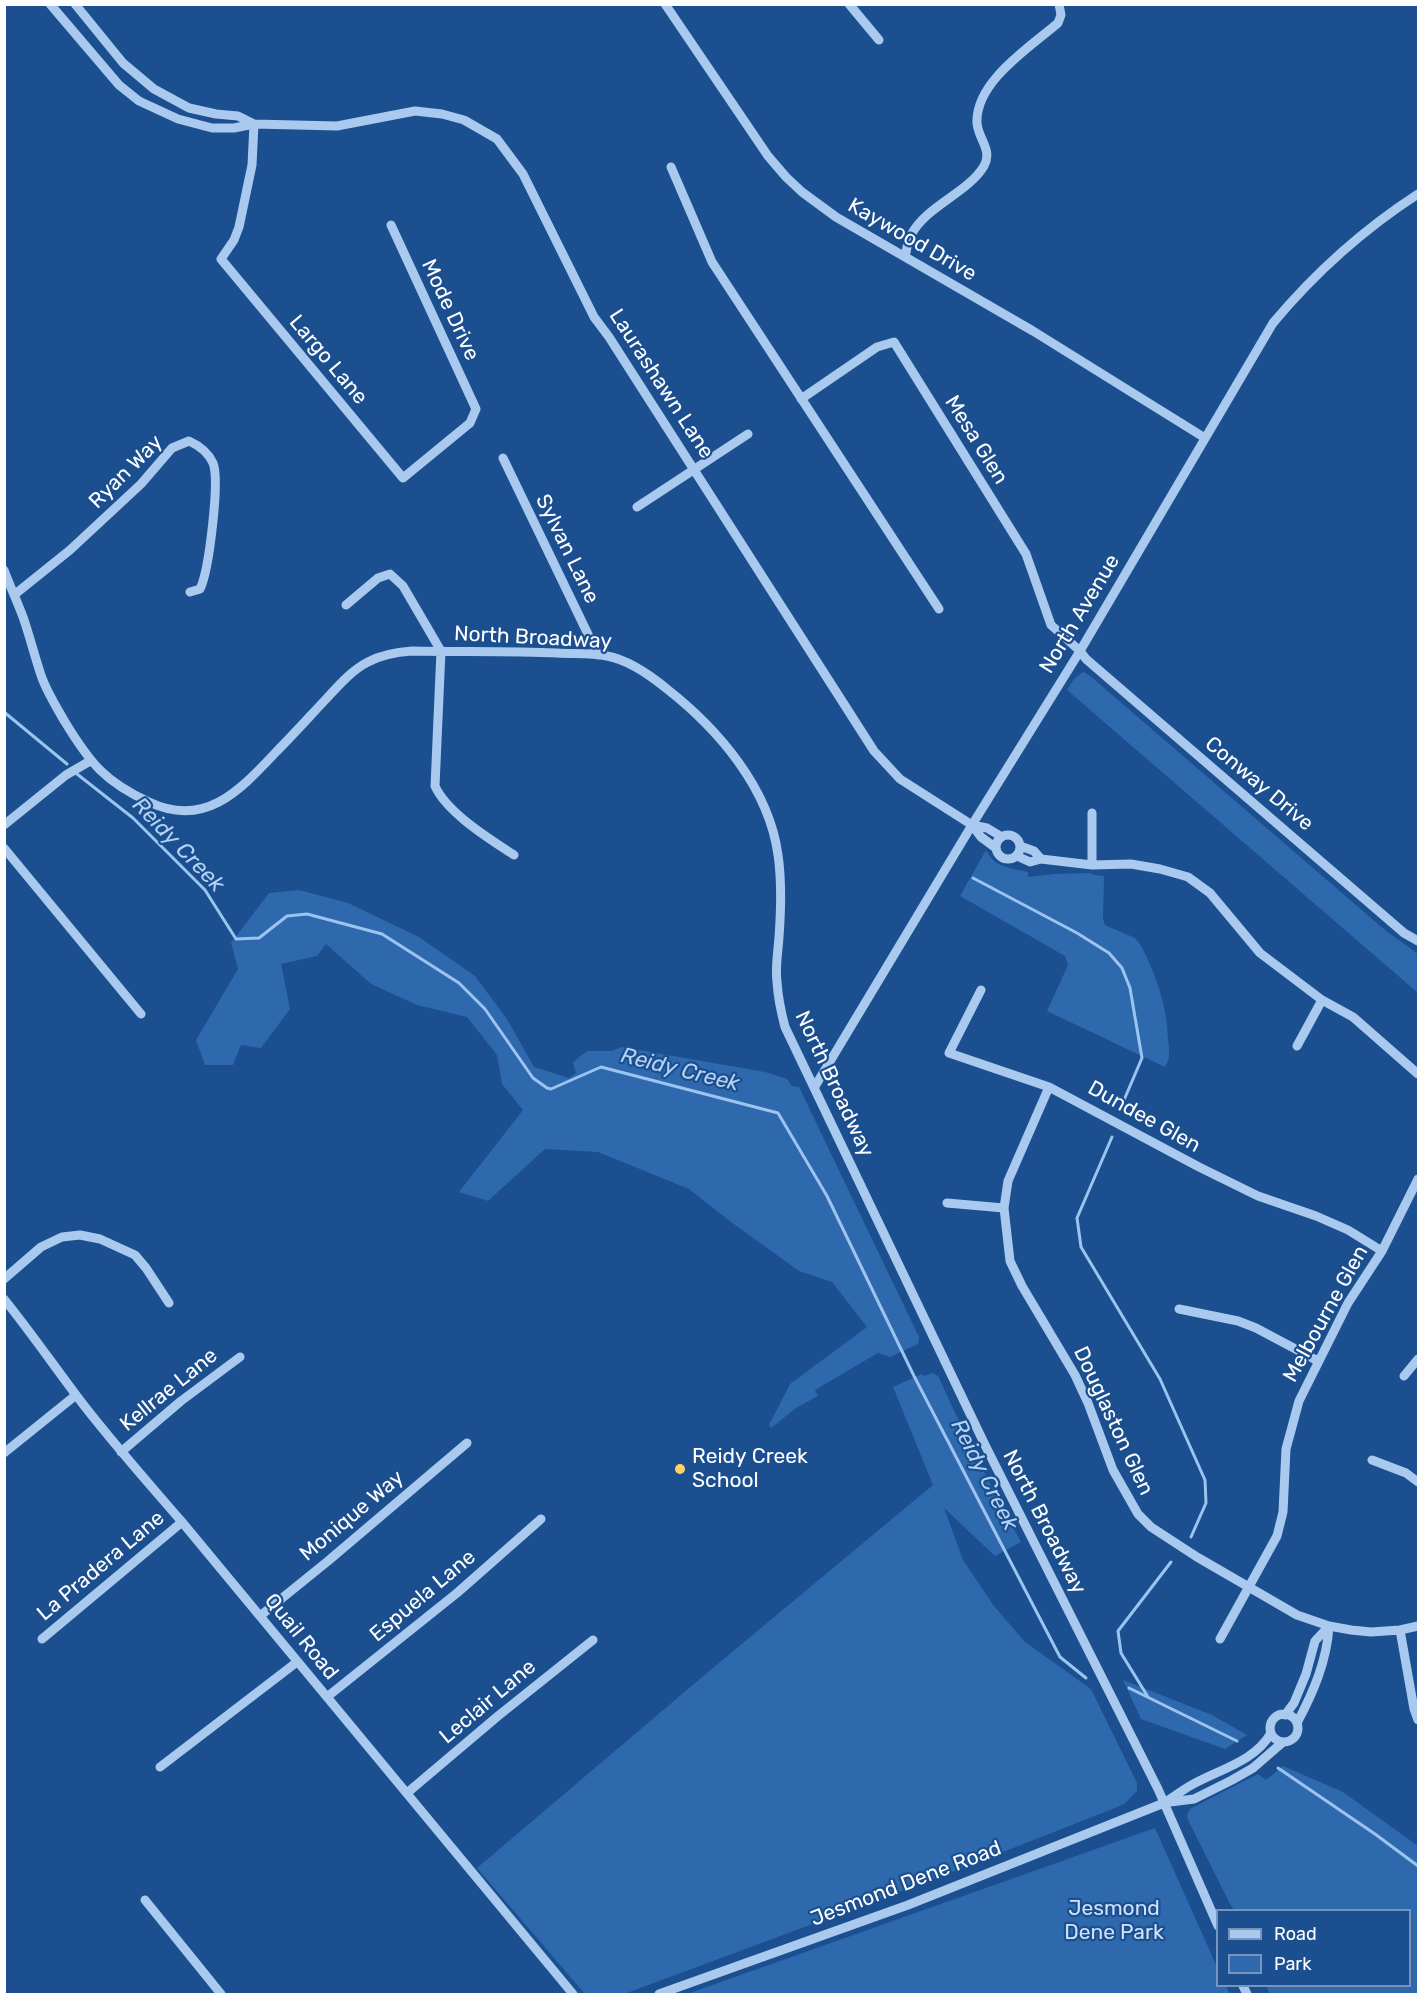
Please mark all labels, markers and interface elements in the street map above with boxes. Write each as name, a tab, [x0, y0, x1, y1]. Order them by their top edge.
street label: Kaywood Drive	[843, 193, 981, 287]
street label: Mode Drive	[416, 255, 484, 365]
street label: Laurashawn Lane	[603, 305, 719, 463]
street label: Largo Lane	[283, 310, 373, 410]
street label: Mesa Glen	[939, 391, 1013, 489]
street label: Ryan Way	[84, 430, 168, 514]
street label: Sylvan Lane	[530, 490, 604, 608]
street label: North Avenue	[1035, 550, 1125, 678]
street label: North Broadway	[453, 621, 613, 655]
street label: Conway Drive	[1200, 731, 1318, 837]
water label: Reidy Creek	[126, 792, 230, 898]
street label: North Broadway	[789, 1007, 879, 1161]
water label: Reidy Creek	[618, 1043, 742, 1097]
street label: Dundee Glen	[1083, 1076, 1205, 1158]
street label: Melbourne Glen	[1278, 1241, 1374, 1387]
street label: Kellrae Lane	[115, 1343, 223, 1437]
street label: Douglaston Glen	[1068, 1343, 1158, 1499]
water label: Reidy Creek	[945, 1415, 1023, 1535]
place label: Reidy Creek School	[692, 1444, 808, 1494]
street label: North Broadway	[997, 1446, 1091, 1598]
marker: Reidy Creek School	[673, 1462, 687, 1476]
street label: Monique Way	[295, 1465, 409, 1567]
street label: La Pradera Lane	[32, 1506, 170, 1626]
street label: Espuela Lane	[365, 1545, 481, 1647]
street label: Quail Road	[259, 1589, 343, 1685]
street label: Leclair Lane	[435, 1655, 541, 1749]
street label: Jesmond Dene Road	[807, 1836, 1005, 1932]
park label: Jesmond Dene Park	[1064, 1896, 1164, 1946]
legend	[1216, 1909, 1411, 1987]
text: Road	[1274, 1923, 1317, 1945]
text: Park	[1274, 1953, 1311, 1975]

